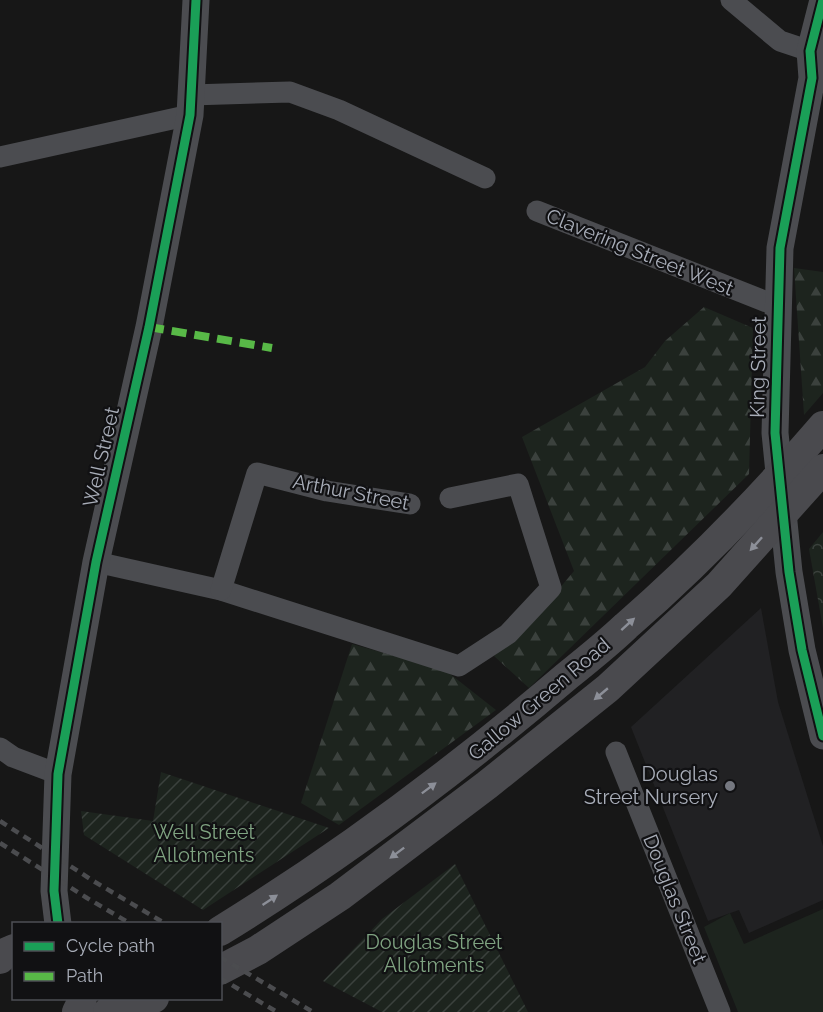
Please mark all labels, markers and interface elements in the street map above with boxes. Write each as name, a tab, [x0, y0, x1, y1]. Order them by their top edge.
street label: Clavering Street West	[543, 203, 737, 301]
street label: King Street	[745, 316, 771, 418]
street label: Well Street	[78, 404, 124, 509]
street label: Arthur Street	[291, 469, 411, 515]
one-way arrow	[750, 536, 763, 551]
one-way arrow	[621, 617, 636, 631]
street label: Gallow Green Road	[463, 633, 615, 765]
one-way arrow	[594, 687, 609, 700]
place label: Douglas Street Nursery	[584, 762, 718, 809]
marker: Douglas Street Nursery	[723, 779, 737, 793]
one-way arrow	[422, 782, 437, 794]
park label: Well Street Allotments	[153, 820, 255, 867]
street label: Douglas Street	[638, 831, 712, 967]
one-way arrow	[390, 846, 405, 858]
one-way arrow	[262, 895, 278, 906]
legend	[12, 922, 222, 1000]
park label: Douglas Street Allotments	[366, 930, 503, 977]
text: Cycle path	[66, 935, 155, 956]
text: Path	[66, 965, 103, 986]

